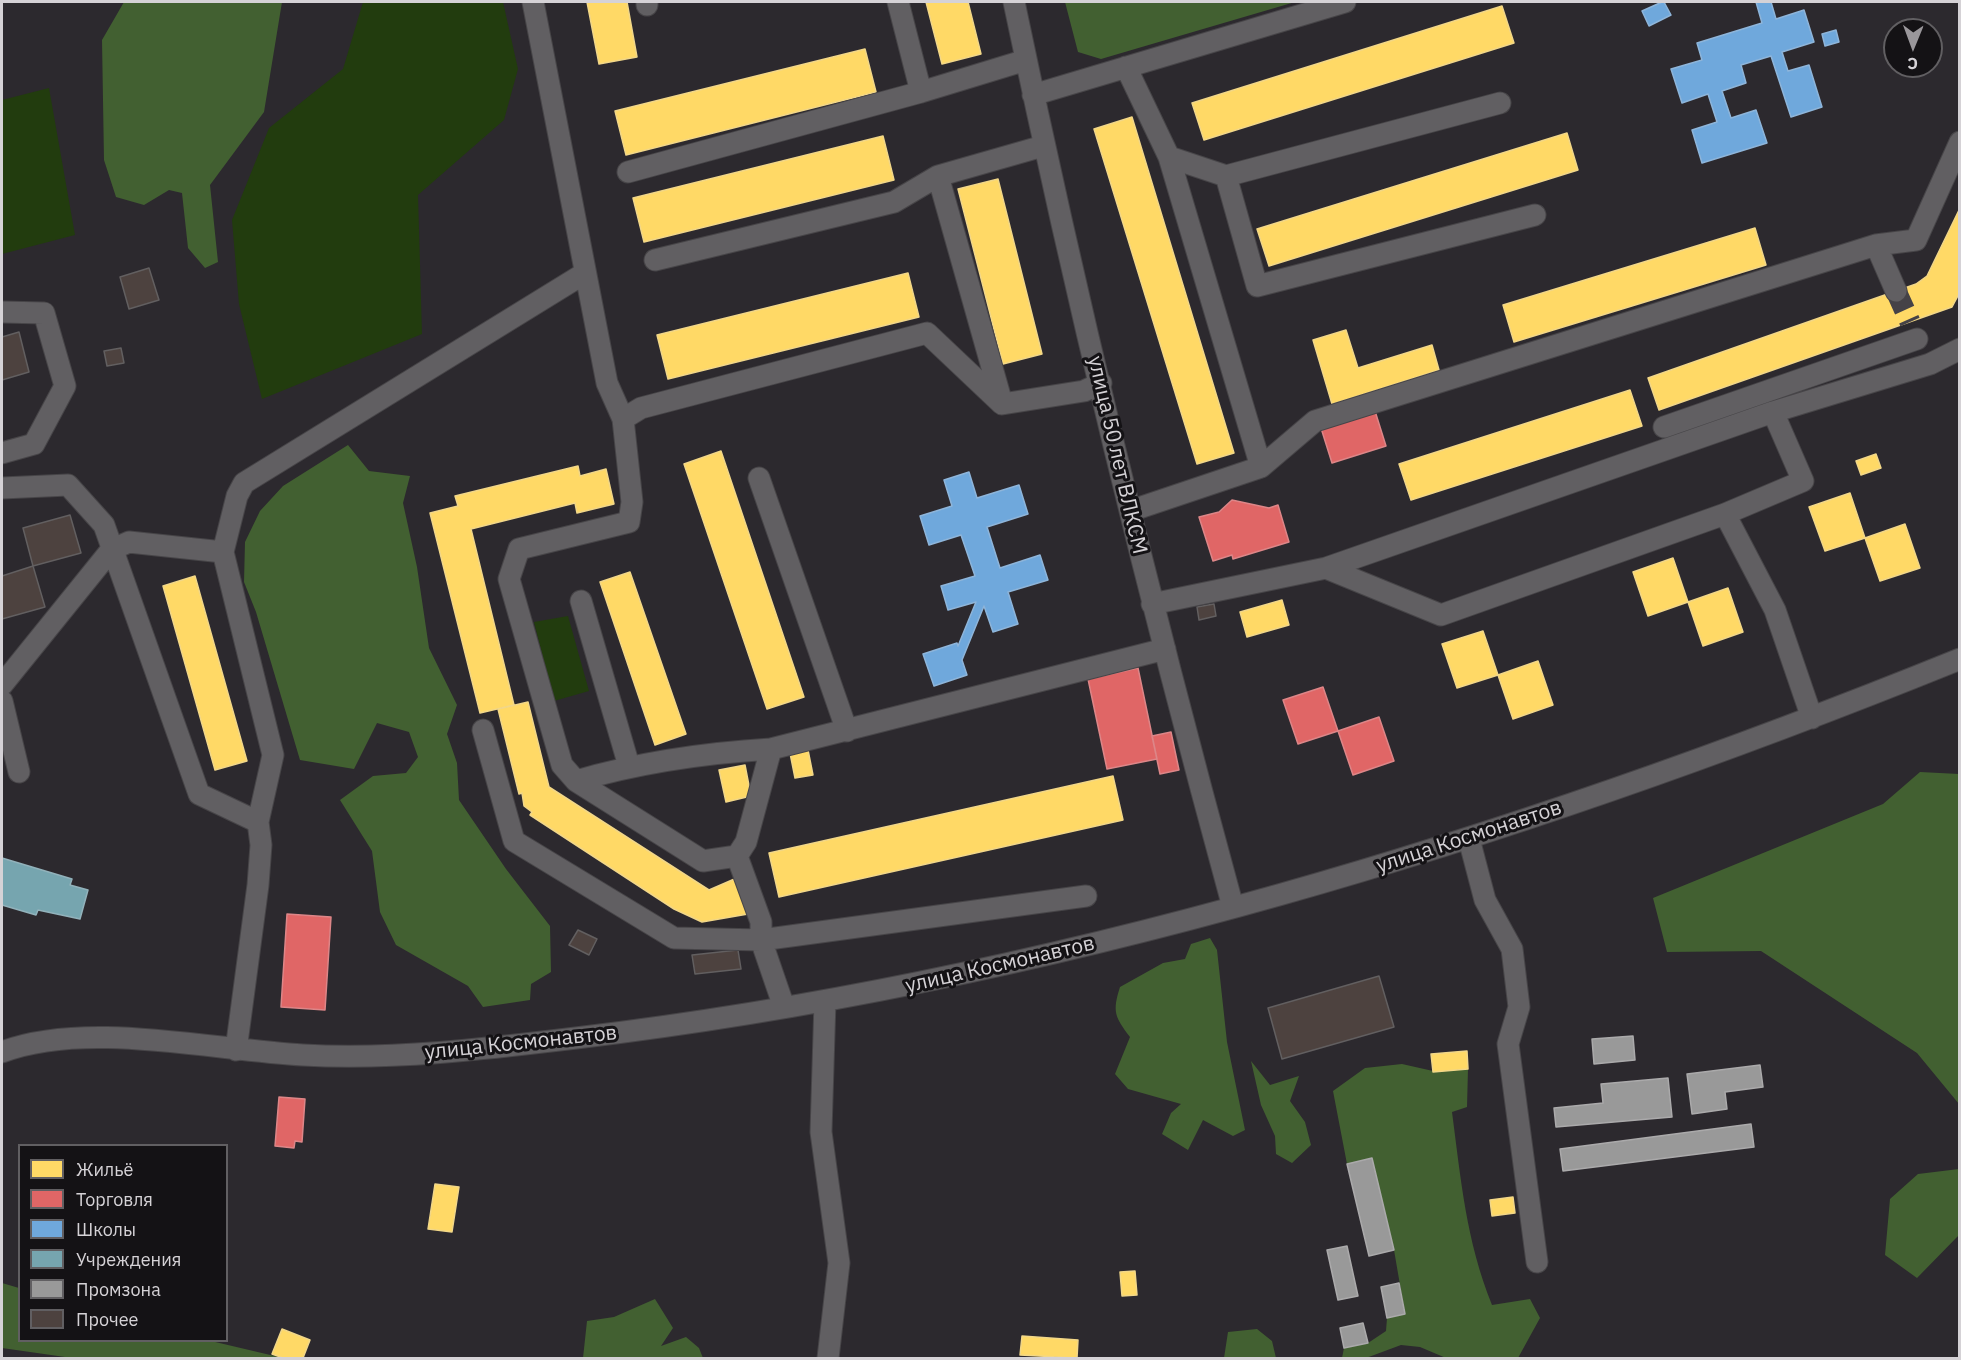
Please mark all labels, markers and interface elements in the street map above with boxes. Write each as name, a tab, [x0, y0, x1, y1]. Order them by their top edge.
north arrow	[1883, 18, 1943, 78]
text: С	[1907, 54, 1918, 74]
street label: улица 50 лет ВЛКСМ	[1082, 354, 1152, 556]
street label: улица Космонавтов	[1373, 795, 1565, 879]
street label: улица Космонавтов	[903, 931, 1097, 999]
street label: улица Космонавтов	[424, 1020, 618, 1066]
legend	[18, 1144, 228, 1342]
text: Жильё	[76, 1158, 133, 1181]
text: Торговля	[76, 1188, 153, 1211]
text: Школы	[76, 1218, 136, 1241]
text: Учреждения	[76, 1248, 181, 1271]
text: Промзона	[76, 1278, 161, 1301]
text: Прочее	[76, 1308, 138, 1331]

